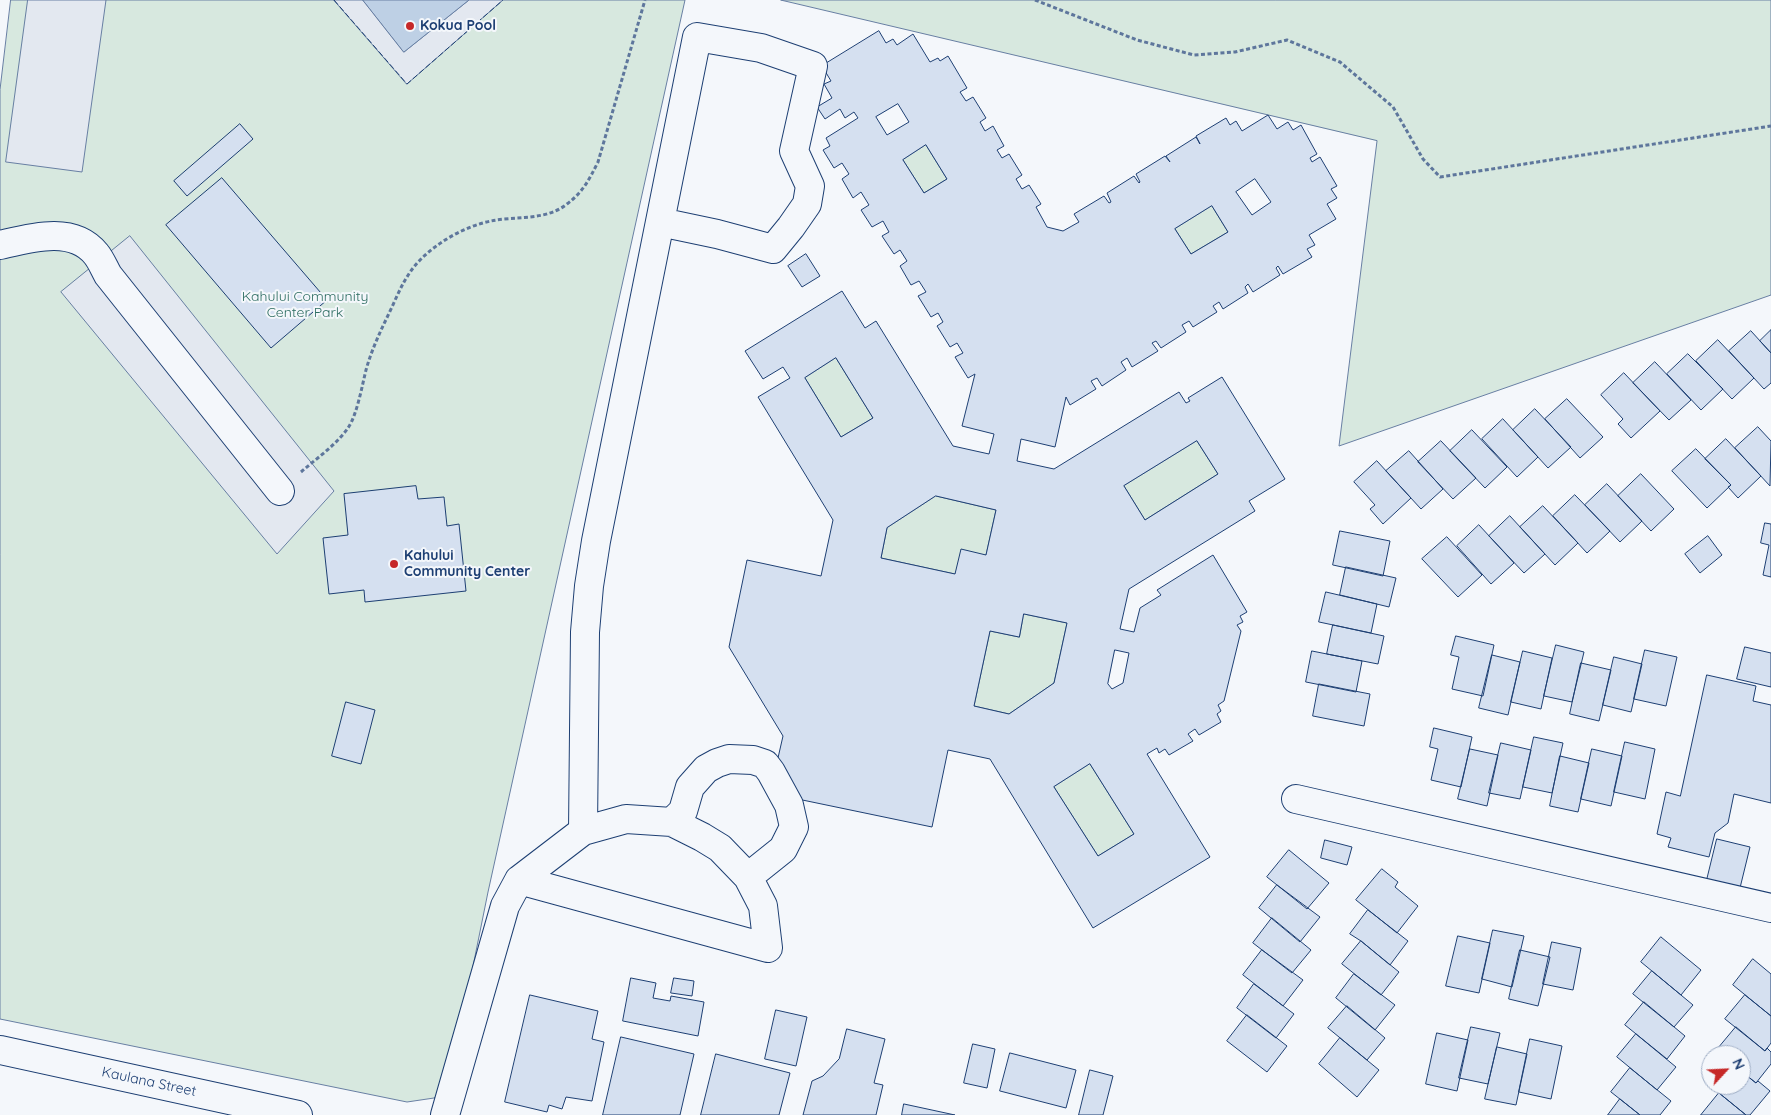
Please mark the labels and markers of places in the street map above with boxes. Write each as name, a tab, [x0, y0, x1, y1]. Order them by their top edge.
place label: Kokua Pool	[420, 18, 496, 34]
marker: Kokua Pool	[404, 20, 416, 32]
place label: Kahului Community Center	[404, 548, 530, 580]
marker: Kahului Community Center	[388, 558, 400, 570]

